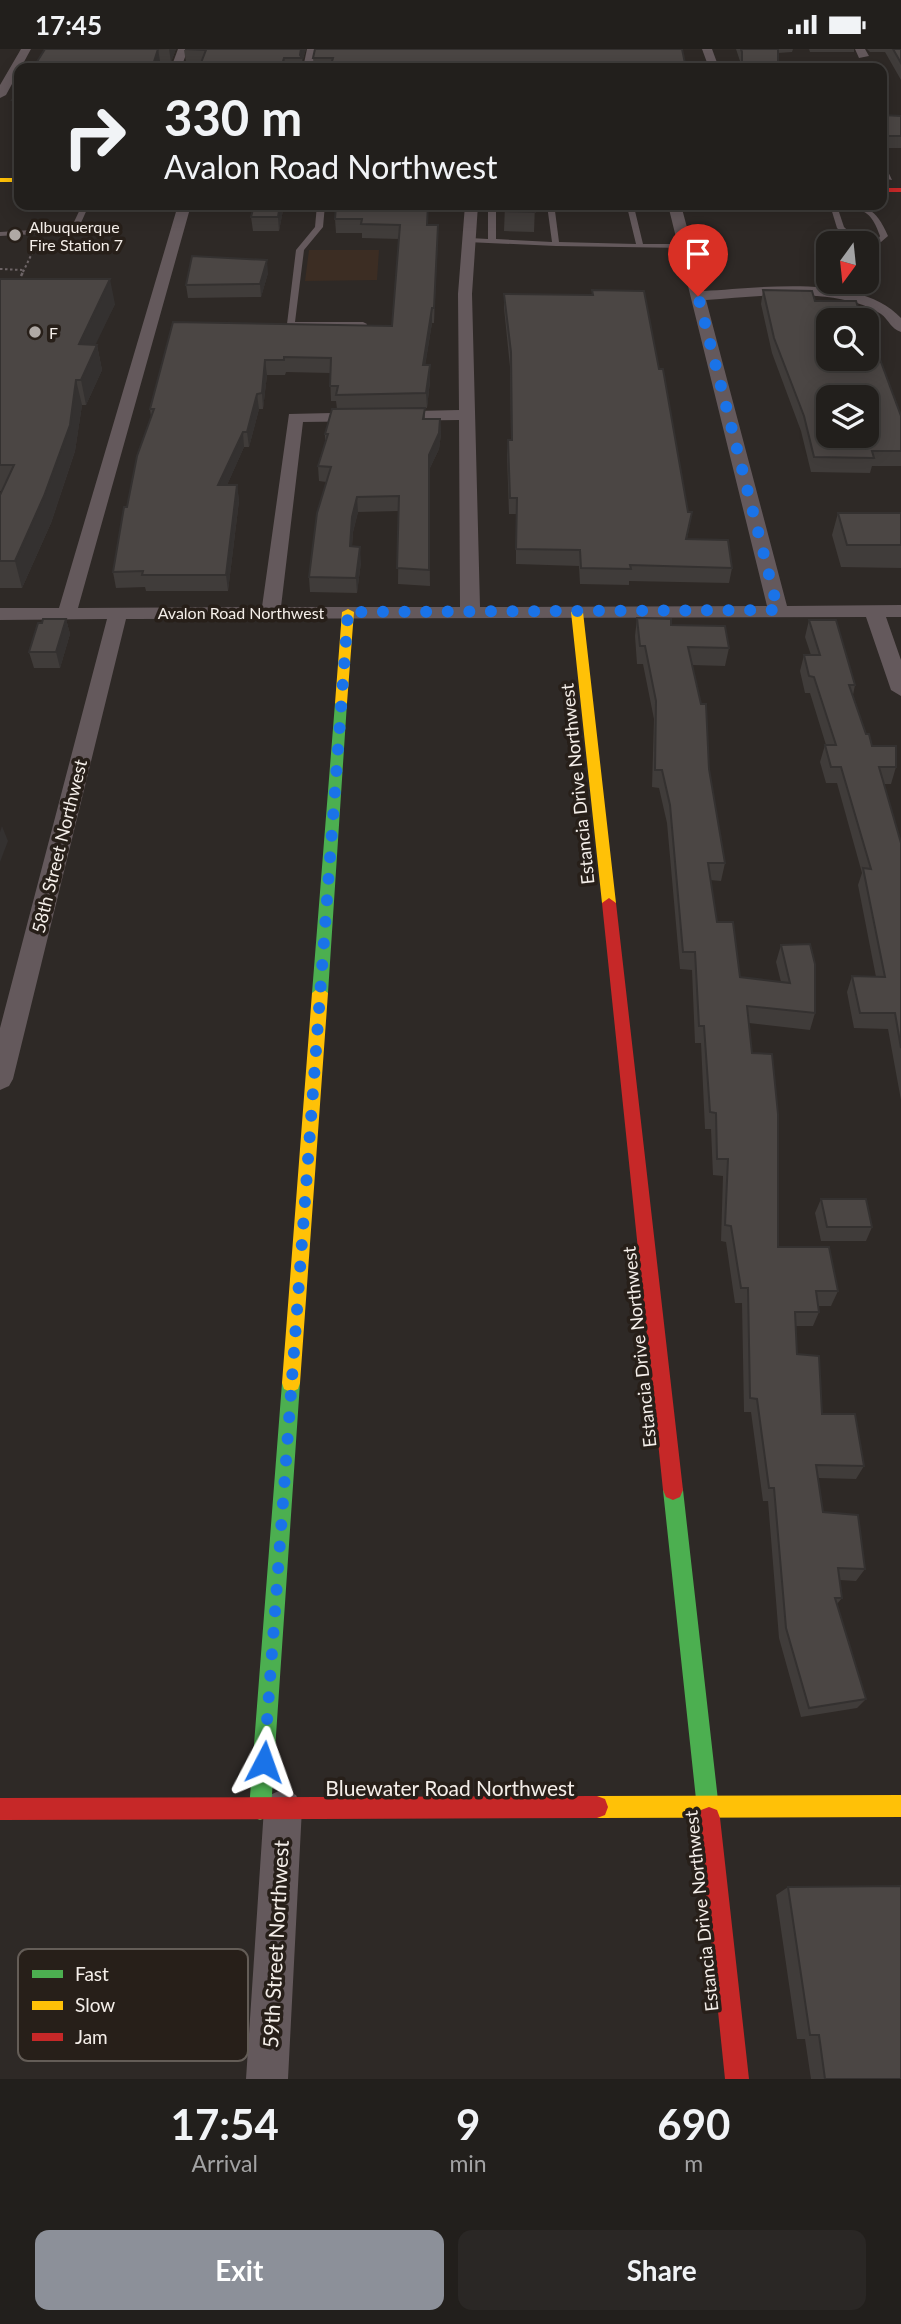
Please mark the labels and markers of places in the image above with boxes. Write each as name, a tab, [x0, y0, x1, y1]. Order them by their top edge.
place label: Albuquerque Fire Station 7	[29, 217, 123, 254]
pin	[668, 224, 728, 296]
marker: Albuquerque Fire Station 7	[7, 227, 23, 243]
place label: F	[49, 323, 58, 342]
marker: F	[27, 324, 43, 340]

